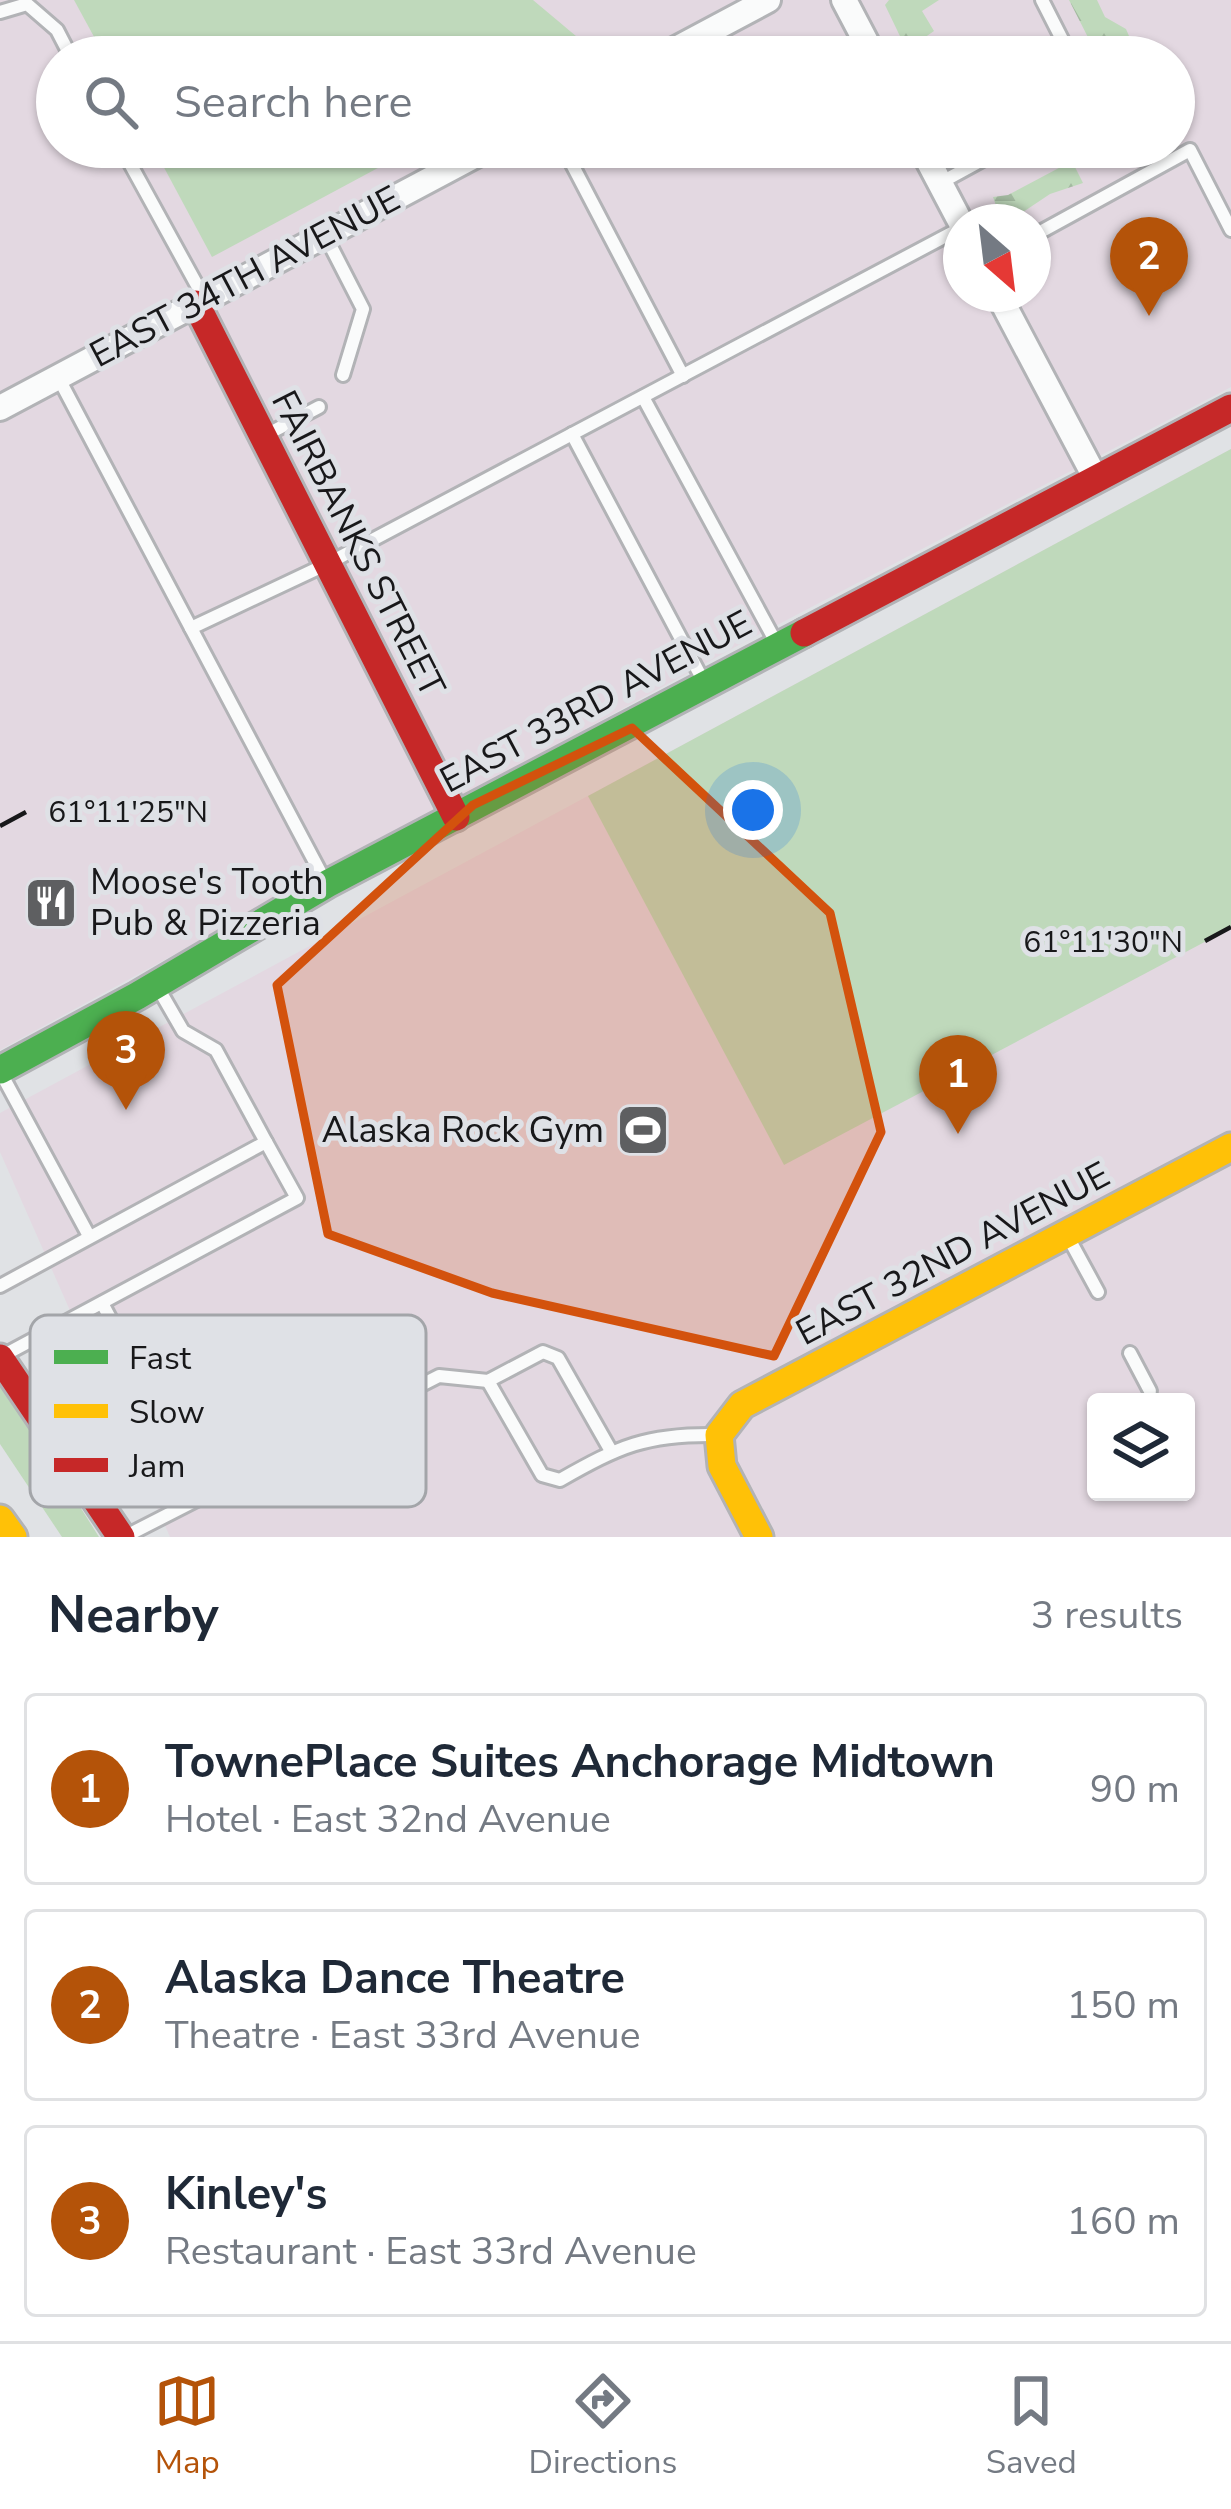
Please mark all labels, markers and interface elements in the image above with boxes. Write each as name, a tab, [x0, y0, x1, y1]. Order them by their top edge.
search box	[36, 36, 1195, 168]
icon: search	[78, 69, 144, 135]
text: Search here	[174, 72, 413, 133]
street label: EAST 34TH AVENUE	[81, 175, 409, 379]
north arrow	[943, 204, 1051, 312]
pin: 2	[1110, 217, 1188, 316]
street label: FAIRBANKS STREET	[260, 382, 457, 706]
street label: EAST 33RD AVENUE	[432, 599, 760, 805]
your location	[723, 780, 783, 840]
text: 61°11'25"N	[48, 792, 208, 833]
place label: Moose's Tooth Pub & Pizzeria	[90, 858, 324, 948]
restaurant icon: Moose's Tooth Pub & Pizzeria	[23, 875, 79, 931]
text: 61°11'30"N	[1023, 922, 1183, 963]
pin: 3	[87, 1011, 165, 1110]
pin: 1	[919, 1035, 997, 1134]
sports icon: Alaska Rock Gym	[615, 1102, 671, 1158]
place label: Alaska Rock Gym	[321, 1106, 604, 1155]
street label: EAST 32ND AVENUE	[788, 1151, 1118, 1357]
legend	[30, 1315, 426, 1507]
text: Fast	[129, 1336, 192, 1381]
text: Slow	[129, 1390, 205, 1435]
map controls	[1087, 1393, 1195, 1501]
button: layers	[1087, 1393, 1195, 1501]
text: Jam	[128, 1444, 185, 1489]
text: Nearby	[48, 1580, 219, 1650]
text: 3 results	[1031, 1589, 1183, 1642]
text: TownePlace Suites Anchorage Midtown	[165, 1732, 995, 1793]
text: 1	[78, 1763, 102, 1816]
text: 90 m	[1090, 1763, 1180, 1816]
text: Hotel · East 32nd Avenue	[165, 1793, 611, 1846]
text: Alaska Dance Theatre	[165, 1948, 625, 2009]
text: 2	[78, 1979, 102, 2032]
text: 150 m	[1066, 1979, 1180, 2032]
text: Theatre · East 33rd Avenue	[165, 2009, 640, 2062]
text: Kinley's	[165, 2164, 327, 2225]
text: 3	[78, 2195, 102, 2248]
text: 160 m	[1066, 2195, 1180, 2248]
text: Restaurant · East 33rd Avenue	[165, 2225, 697, 2278]
tab: Map	[154, 2368, 220, 2485]
tab: Directions	[529, 2368, 677, 2485]
tab: Saved	[986, 2368, 1077, 2485]

